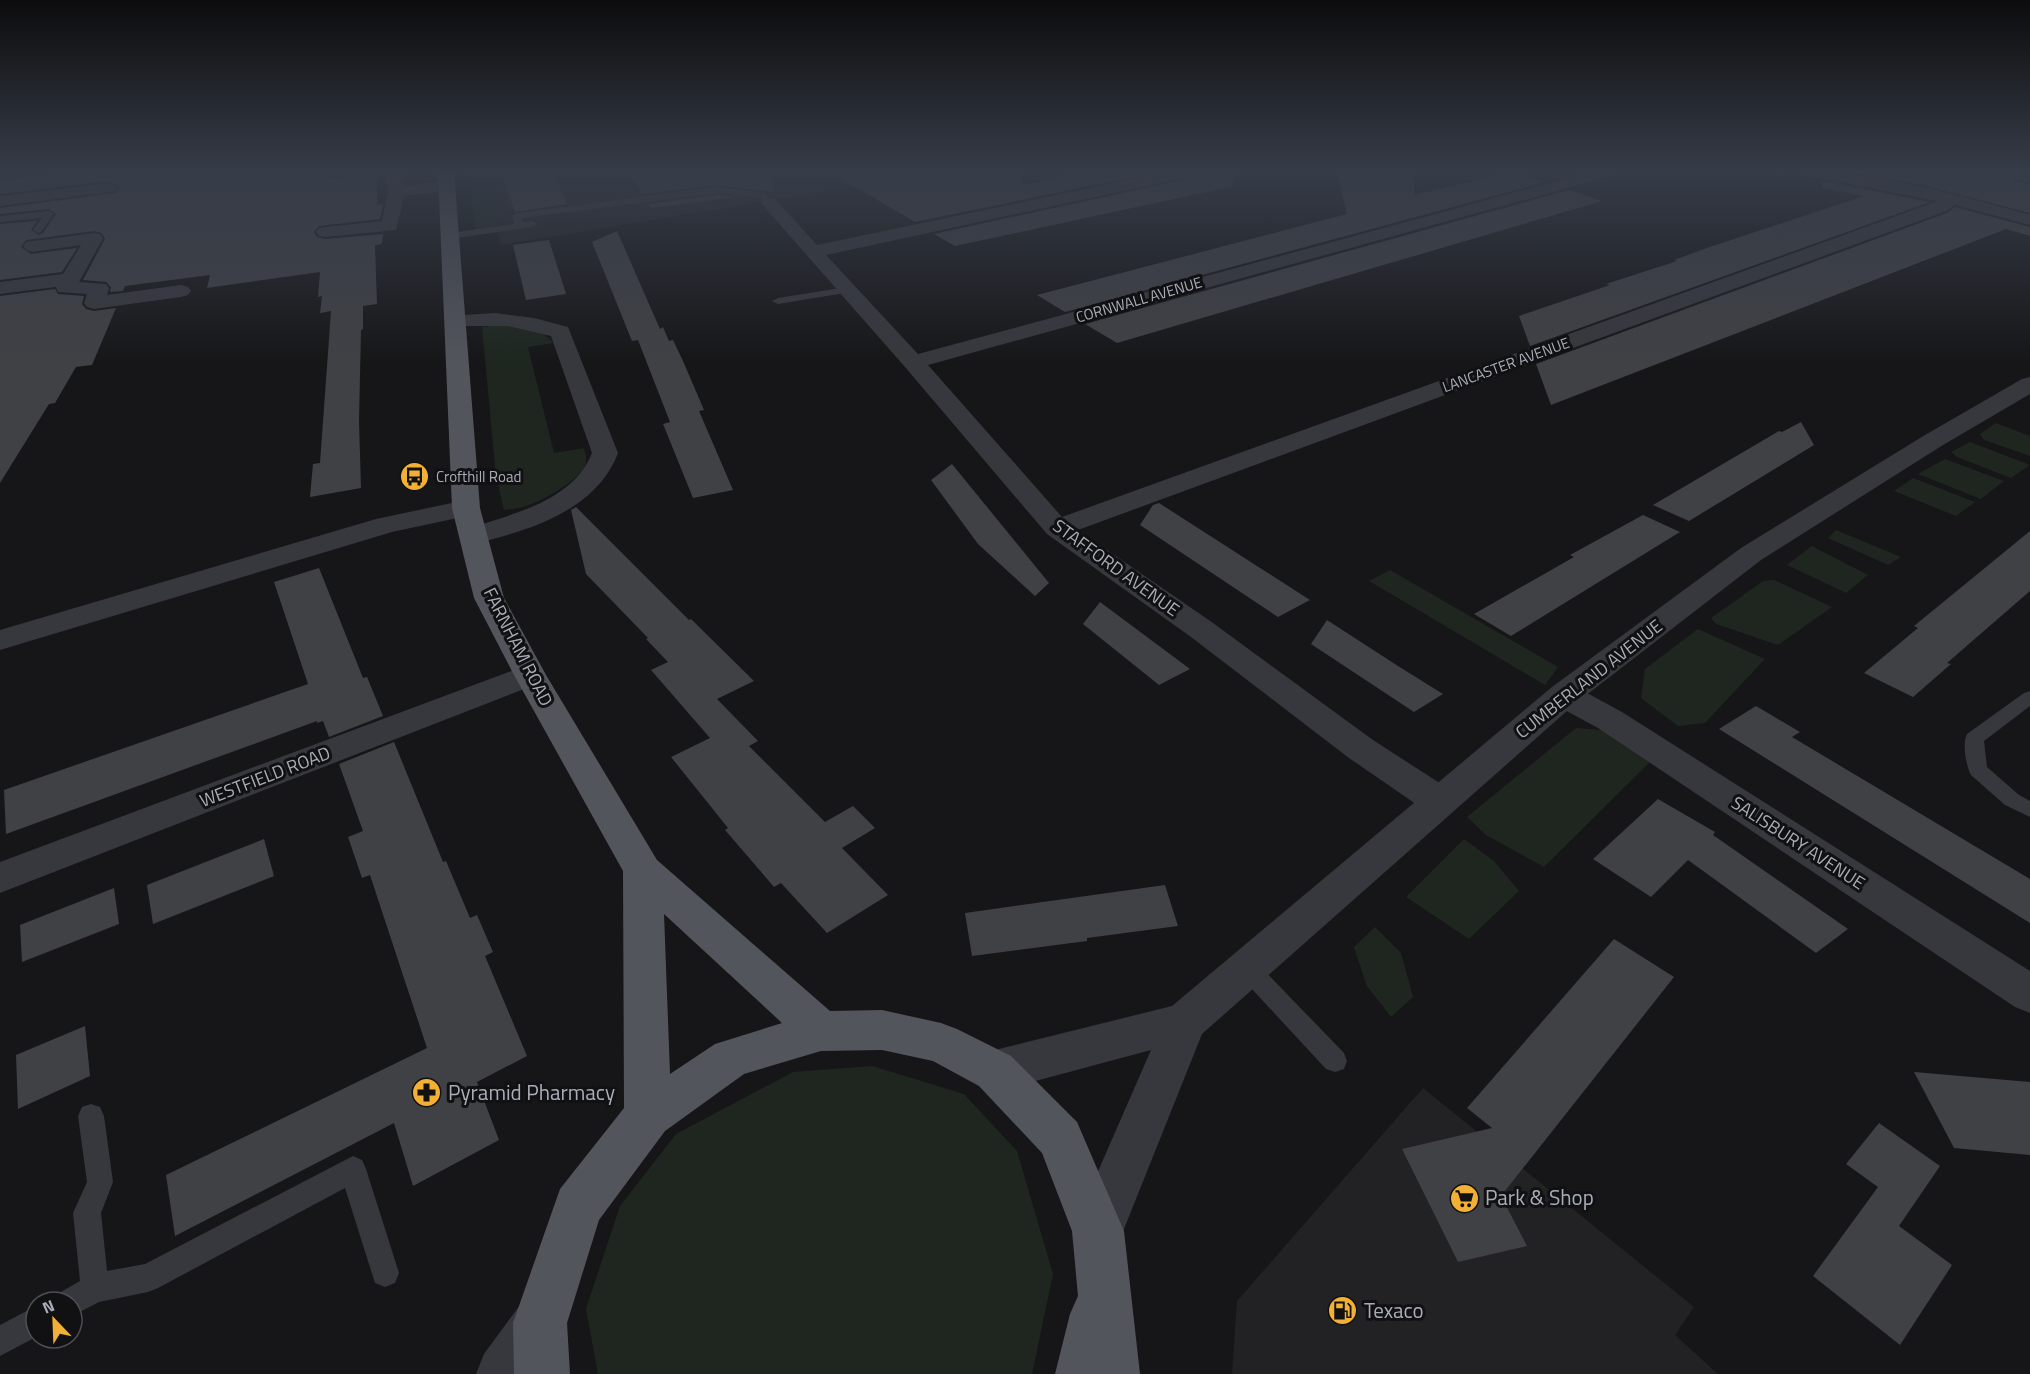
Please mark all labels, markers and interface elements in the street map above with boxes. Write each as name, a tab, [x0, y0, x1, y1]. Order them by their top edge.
street label: CORNWALL AVENUE	[1073, 270, 1205, 329]
street label: LANCASTER AVENUE	[1439, 331, 1573, 398]
bus stop icon: Crofthill Road	[399, 461, 431, 493]
place label: Crofthill Road	[436, 465, 521, 488]
street label: STAFFORD AVENUE	[1047, 512, 1185, 623]
street label: FARNHAM ROAD	[477, 583, 560, 711]
street label: CUMBERLAND AVENUE	[1509, 613, 1668, 745]
street label: WESTFIELD ROAD	[195, 739, 334, 814]
street label: SALISBURY AVENUE	[1726, 789, 1870, 896]
place label: Pyramid Pharmacy	[448, 1076, 615, 1108]
pharmacy icon: Pyramid Pharmacy	[411, 1077, 443, 1109]
place label: Park & Shop	[1485, 1181, 1594, 1213]
supermarket icon: Park & Shop	[1448, 1182, 1480, 1214]
north arrow	[24, 1290, 84, 1350]
text: N	[38, 1293, 58, 1319]
place label: Texaco	[1364, 1294, 1424, 1326]
fuel station icon: Texaco	[1327, 1295, 1359, 1327]

